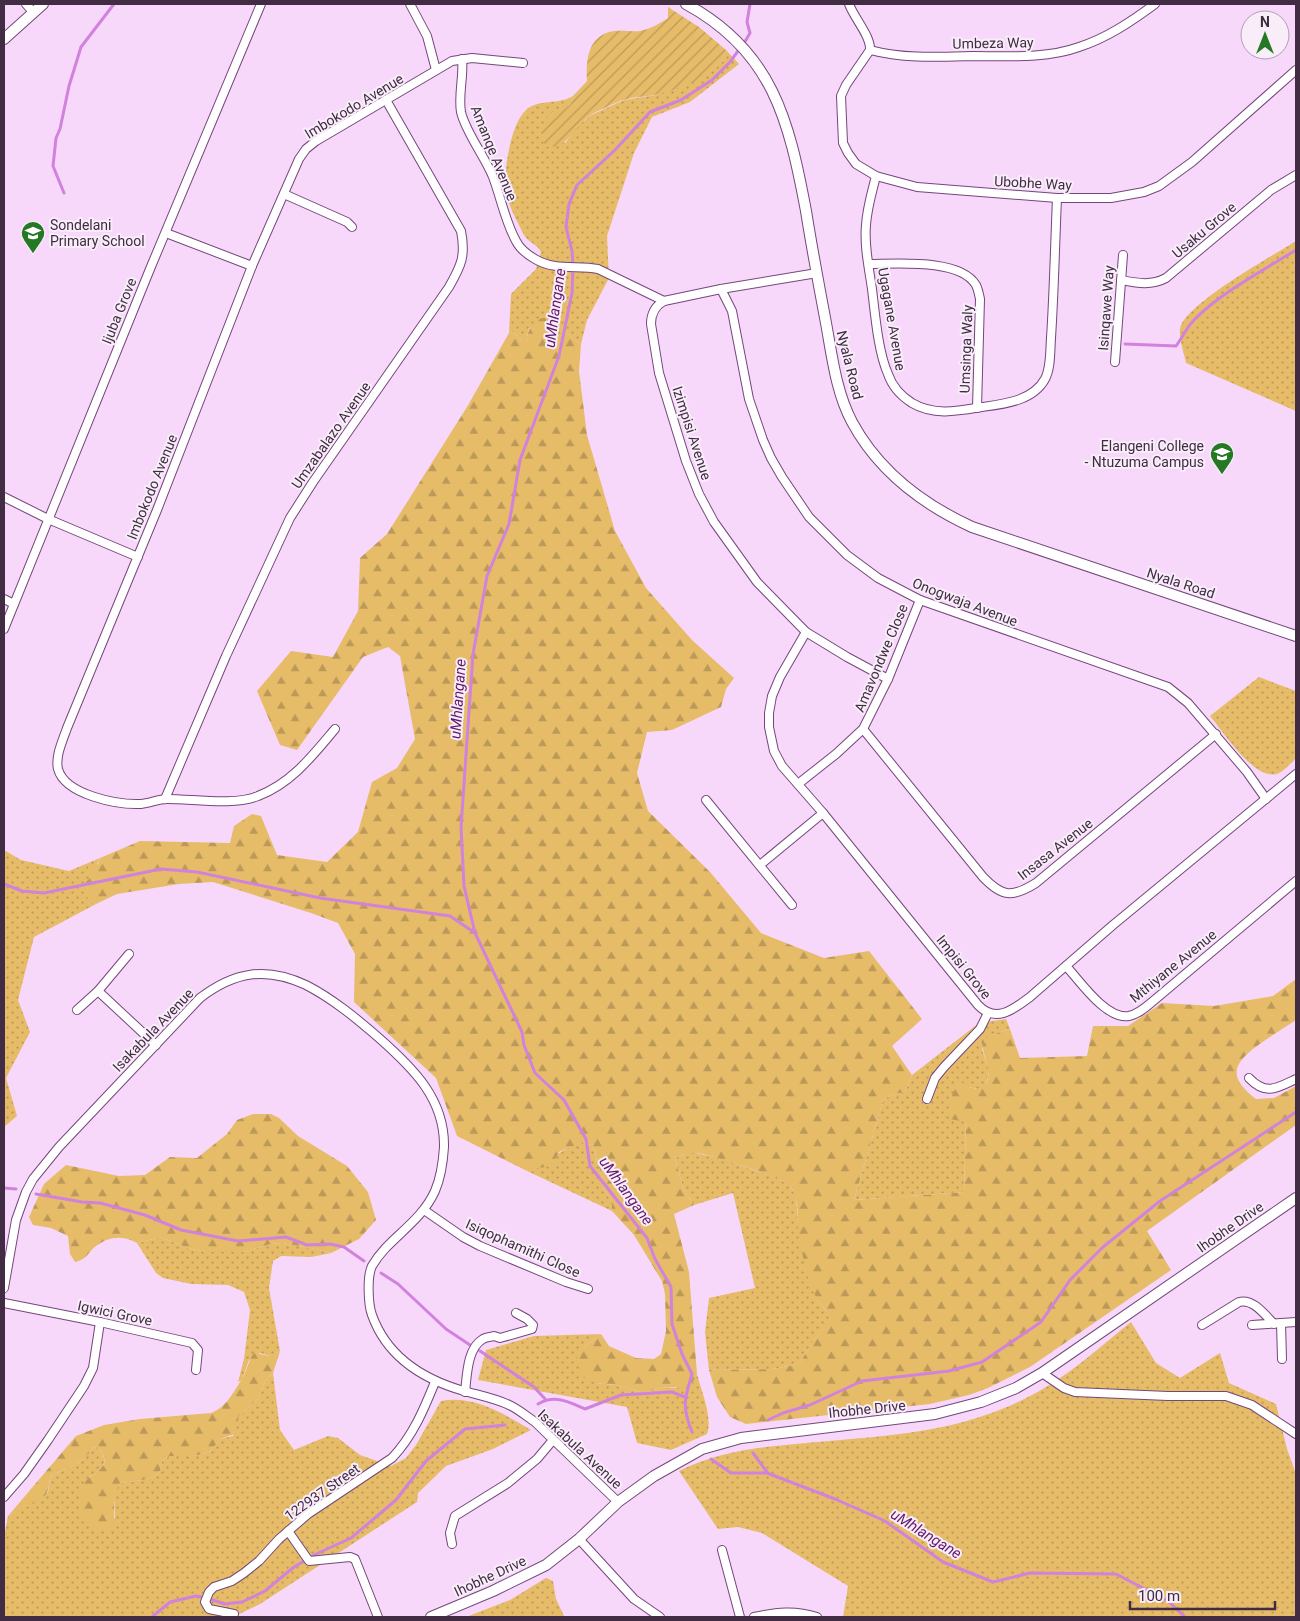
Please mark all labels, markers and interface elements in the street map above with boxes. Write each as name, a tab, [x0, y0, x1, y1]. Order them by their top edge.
north arrow	[1240, 10, 1290, 60]
text: N	[1260, 14, 1270, 30]
street label: Umbeza Way	[952, 34, 1034, 52]
street label: Imbokodo Avenue	[302, 70, 406, 142]
street label: Amanqe Avenue	[468, 103, 520, 203]
street label: Ubobhe Way	[994, 173, 1073, 193]
street label: Usaku Grove	[1169, 199, 1239, 261]
place label: Sondelani Primary School	[50, 217, 145, 249]
school or university icon: Sondelani Primary School	[20, 220, 46, 254]
street label: Isinqawe Way	[1095, 264, 1117, 351]
street label: Ugagane Avenue	[875, 266, 909, 372]
water label: uMhlangane	[541, 267, 570, 349]
street label: Ijuba Grove	[98, 276, 140, 346]
street label: Umsinga Waly	[956, 304, 976, 394]
street label: Nyala Road	[834, 329, 866, 401]
street label: Umzabalazo Avenue	[288, 379, 374, 491]
street label: Izimpisi Avenue	[669, 384, 715, 482]
street label: Imbokodo Avenue	[124, 432, 180, 542]
place label: Elangeni College - Ntuzuma Campus	[1085, 438, 1204, 470]
school or university icon: Elangeni College - Ntuzuma Campus	[1209, 441, 1235, 475]
street label: Nyala Road	[1145, 564, 1217, 602]
street label: Onogwaja Avenue	[910, 575, 1020, 629]
street label: Amavondwe Close	[851, 602, 911, 714]
water label: uMhlangane	[446, 658, 470, 740]
street label: Insasa Avenue	[1014, 815, 1096, 883]
street label: Mthiyane Avenue	[1127, 926, 1219, 1006]
street label: Impisi Grove	[933, 932, 995, 1002]
street label: Isakabula Avenue	[109, 985, 197, 1075]
water label: uMhlangane	[595, 1153, 657, 1229]
street label: Ihobhe Drive	[1194, 1198, 1266, 1256]
street label: Isiqophamithi Close	[463, 1216, 583, 1280]
street label: Igwici Grove	[76, 1297, 154, 1329]
street label: Ihobhe Drive	[828, 1397, 906, 1421]
street label: Isakabula Avenue	[535, 1406, 625, 1492]
street label: 122937 Street	[282, 1460, 363, 1524]
water label: uMhlangane	[887, 1505, 965, 1563]
street label: Ihobhe Drive	[452, 1552, 528, 1600]
scale bar	[1130, 1578, 1275, 1610]
text: 100 m	[1138, 1587, 1180, 1605]

